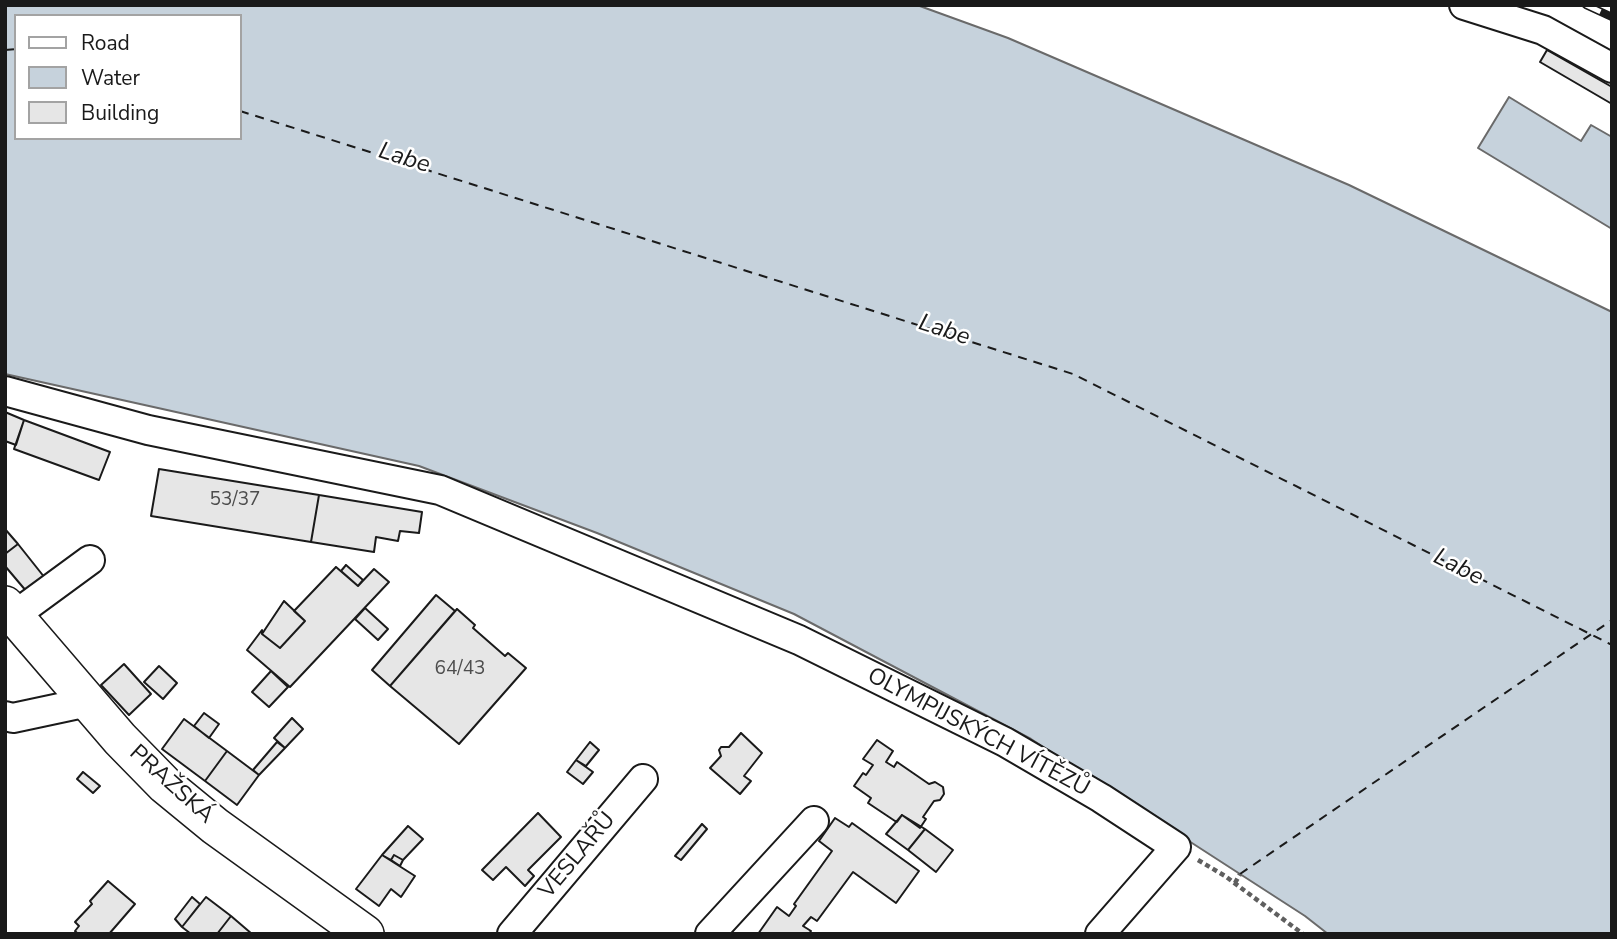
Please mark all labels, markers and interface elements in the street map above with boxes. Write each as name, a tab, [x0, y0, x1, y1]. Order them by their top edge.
legend	[14, 14, 242, 140]
text: Road	[81, 29, 130, 57]
text: Water	[81, 64, 140, 92]
text: Building	[81, 99, 159, 127]
water label: Labe	[375, 138, 433, 180]
water label: Labe	[915, 309, 973, 353]
house number: 53/37	[210, 489, 260, 511]
water label: Labe	[1428, 543, 1488, 593]
house number: 64/43	[435, 658, 485, 680]
street label: OLYMPIJSKÝCH VÍTĚZŮ	[862, 663, 1094, 803]
street label: PRAŽSKÁ	[123, 740, 219, 830]
street label: VESLAŘŮ	[534, 807, 622, 905]

